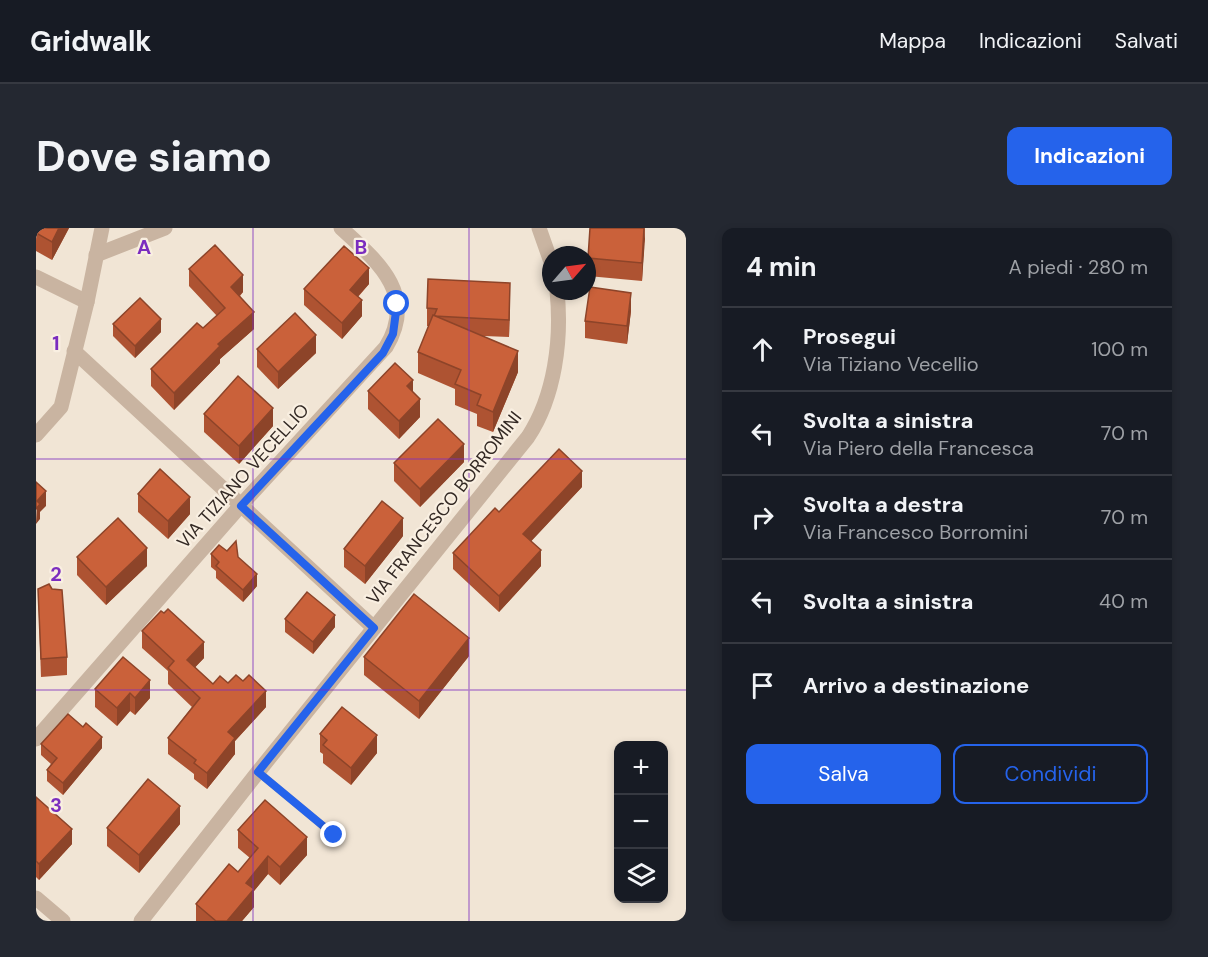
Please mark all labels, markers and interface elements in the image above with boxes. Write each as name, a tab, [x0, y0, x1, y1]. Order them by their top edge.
text: Gridwalk	[30, 23, 152, 60]
text: Mappa	[879, 27, 946, 55]
text: Indicazioni	[979, 27, 1082, 55]
text: Salvati	[1115, 27, 1178, 55]
button: Indicazioni	[1007, 127, 1172, 185]
text: Dove siamo	[36, 129, 272, 184]
text: A	[137, 234, 151, 260]
text: B	[355, 234, 367, 260]
north arrow	[542, 246, 596, 300]
text: 4 min	[746, 250, 817, 284]
text: A piedi · 280 m	[1009, 254, 1148, 280]
route start	[383, 290, 409, 316]
text: Prosegui	[803, 322, 896, 351]
text: 1	[52, 330, 60, 356]
icon: ahead	[746, 333, 779, 366]
text: 100 m	[1091, 336, 1148, 362]
text: Via Tiziano Vecellio	[803, 351, 979, 377]
street label: VIA TIZIANO VECELLIO	[172, 399, 314, 553]
street label: VIA FRANCESCO BORROMINI	[361, 406, 527, 610]
text: Svolta a sinistra	[803, 406, 973, 435]
icon: left	[746, 417, 779, 450]
text: 70 m	[1101, 420, 1148, 446]
text: Via Piero della Francesca	[803, 435, 1034, 461]
text: Svolta a destra	[803, 490, 964, 519]
icon: right	[746, 501, 779, 534]
text: 70 m	[1101, 504, 1148, 530]
text: Via Francesco Borromini	[803, 519, 1028, 545]
text: 2	[50, 561, 62, 587]
icon: left	[746, 585, 779, 618]
text: Svolta a sinistra	[803, 587, 973, 616]
text: 40 m	[1099, 588, 1148, 614]
icon: arrive	[746, 669, 779, 702]
text: Arrivo a destinazione	[803, 671, 1029, 700]
map controls	[614, 741, 668, 903]
button: +	[614, 741, 668, 795]
button: Salva	[746, 744, 941, 804]
button: Condividi	[953, 744, 1148, 804]
text: 3	[50, 792, 62, 818]
button: −	[614, 795, 668, 849]
route end	[320, 821, 346, 847]
button: layers	[614, 849, 668, 903]

